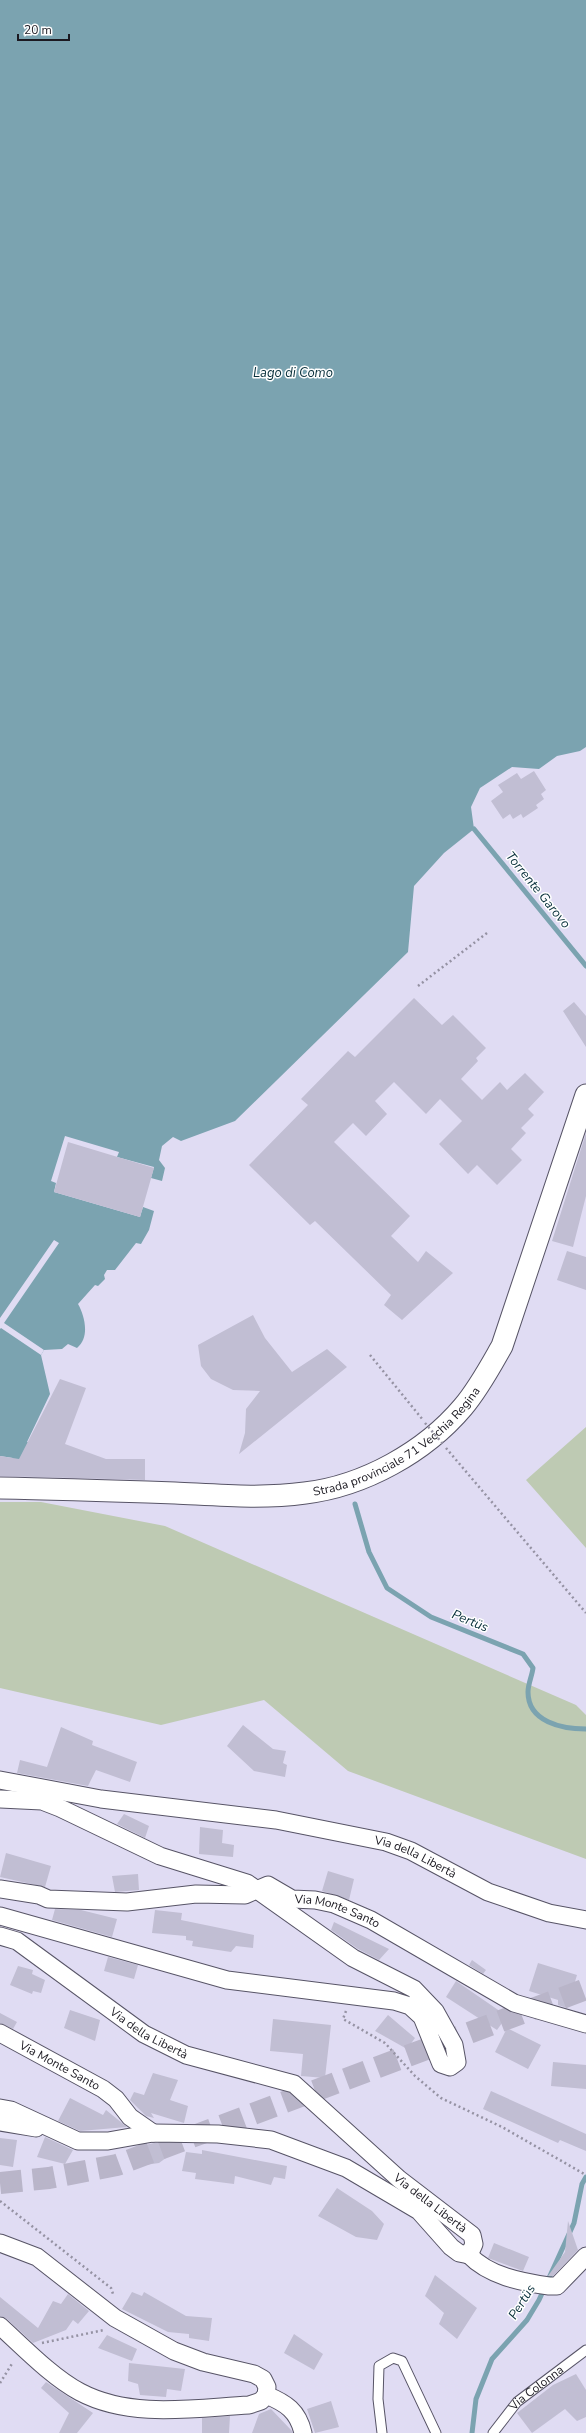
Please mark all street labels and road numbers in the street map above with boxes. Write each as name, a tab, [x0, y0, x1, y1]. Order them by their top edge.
street label: Strada provinciale 71 Vecchia Regina	[312, 1384, 484, 1500]
street label: Via della Libertà	[372, 1832, 459, 1882]
street label: Via Monte Santo	[293, 1891, 383, 1932]
street label: Via della Libertà	[106, 2003, 191, 2063]
street label: Via Monte Santo	[16, 2037, 103, 2094]
street label: Via della Libertà	[389, 2169, 470, 2236]
street label: Via Colonna	[505, 2362, 567, 2415]

